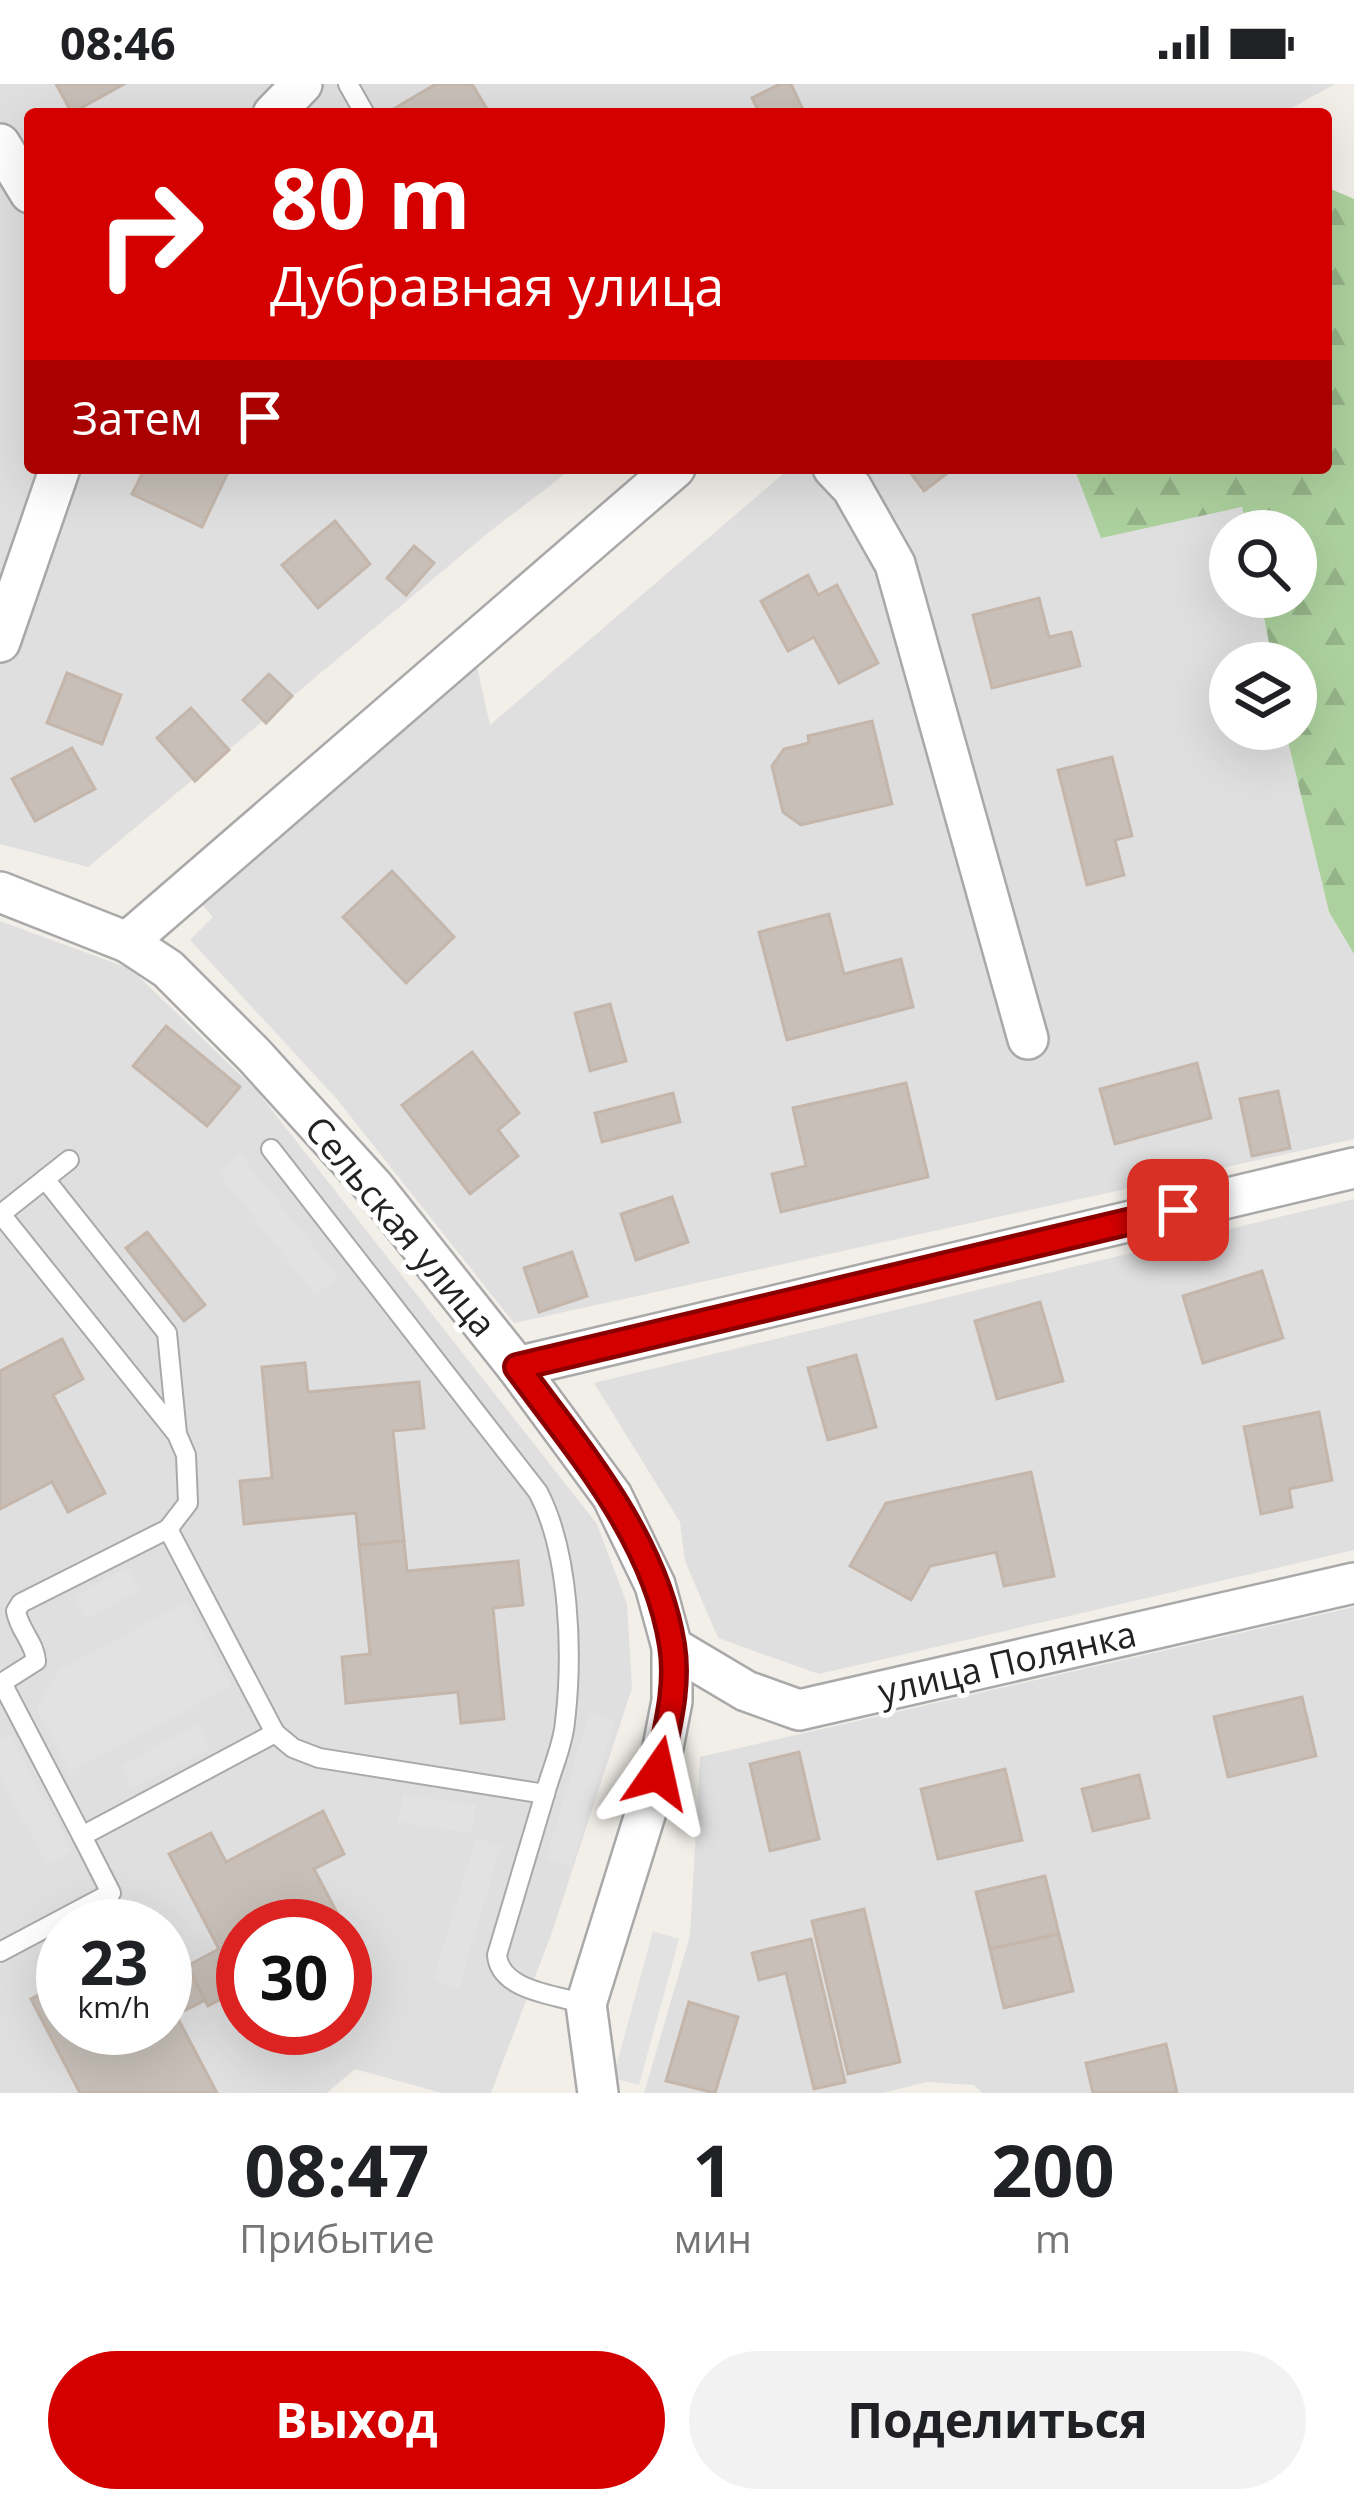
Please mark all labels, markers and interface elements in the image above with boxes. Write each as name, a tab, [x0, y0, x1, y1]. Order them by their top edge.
text: 08:46	[60, 12, 176, 73]
text: 80 m	[270, 139, 470, 254]
icon: right	[72, 156, 228, 312]
text: Дубравная улица	[270, 248, 724, 322]
icon: arrive	[227, 384, 293, 450]
text: Затем	[72, 387, 203, 448]
map controls	[1209, 510, 1317, 750]
button: search	[1209, 510, 1317, 618]
button: layers	[1209, 642, 1317, 750]
street label: Сельская улица	[294, 1105, 508, 1347]
pin	[1127, 1159, 1229, 1261]
icon: arrive	[1145, 1177, 1211, 1243]
street label: улица Полянка	[873, 1609, 1141, 1715]
position arrow	[595, 1710, 721, 1836]
speed limit sign: 30	[216, 1899, 372, 2055]
text: 23	[80, 1921, 148, 2003]
text: km/h	[78, 1986, 150, 2027]
text: 08:47	[244, 2120, 430, 2218]
text: 1	[692, 2120, 733, 2218]
text: 200	[991, 2120, 1115, 2218]
text: Прибытие	[239, 2211, 435, 2264]
text: мин	[674, 2211, 752, 2264]
text: m	[1035, 2211, 1071, 2264]
button: Выход	[48, 2351, 665, 2489]
button: Поделиться	[689, 2351, 1306, 2489]

